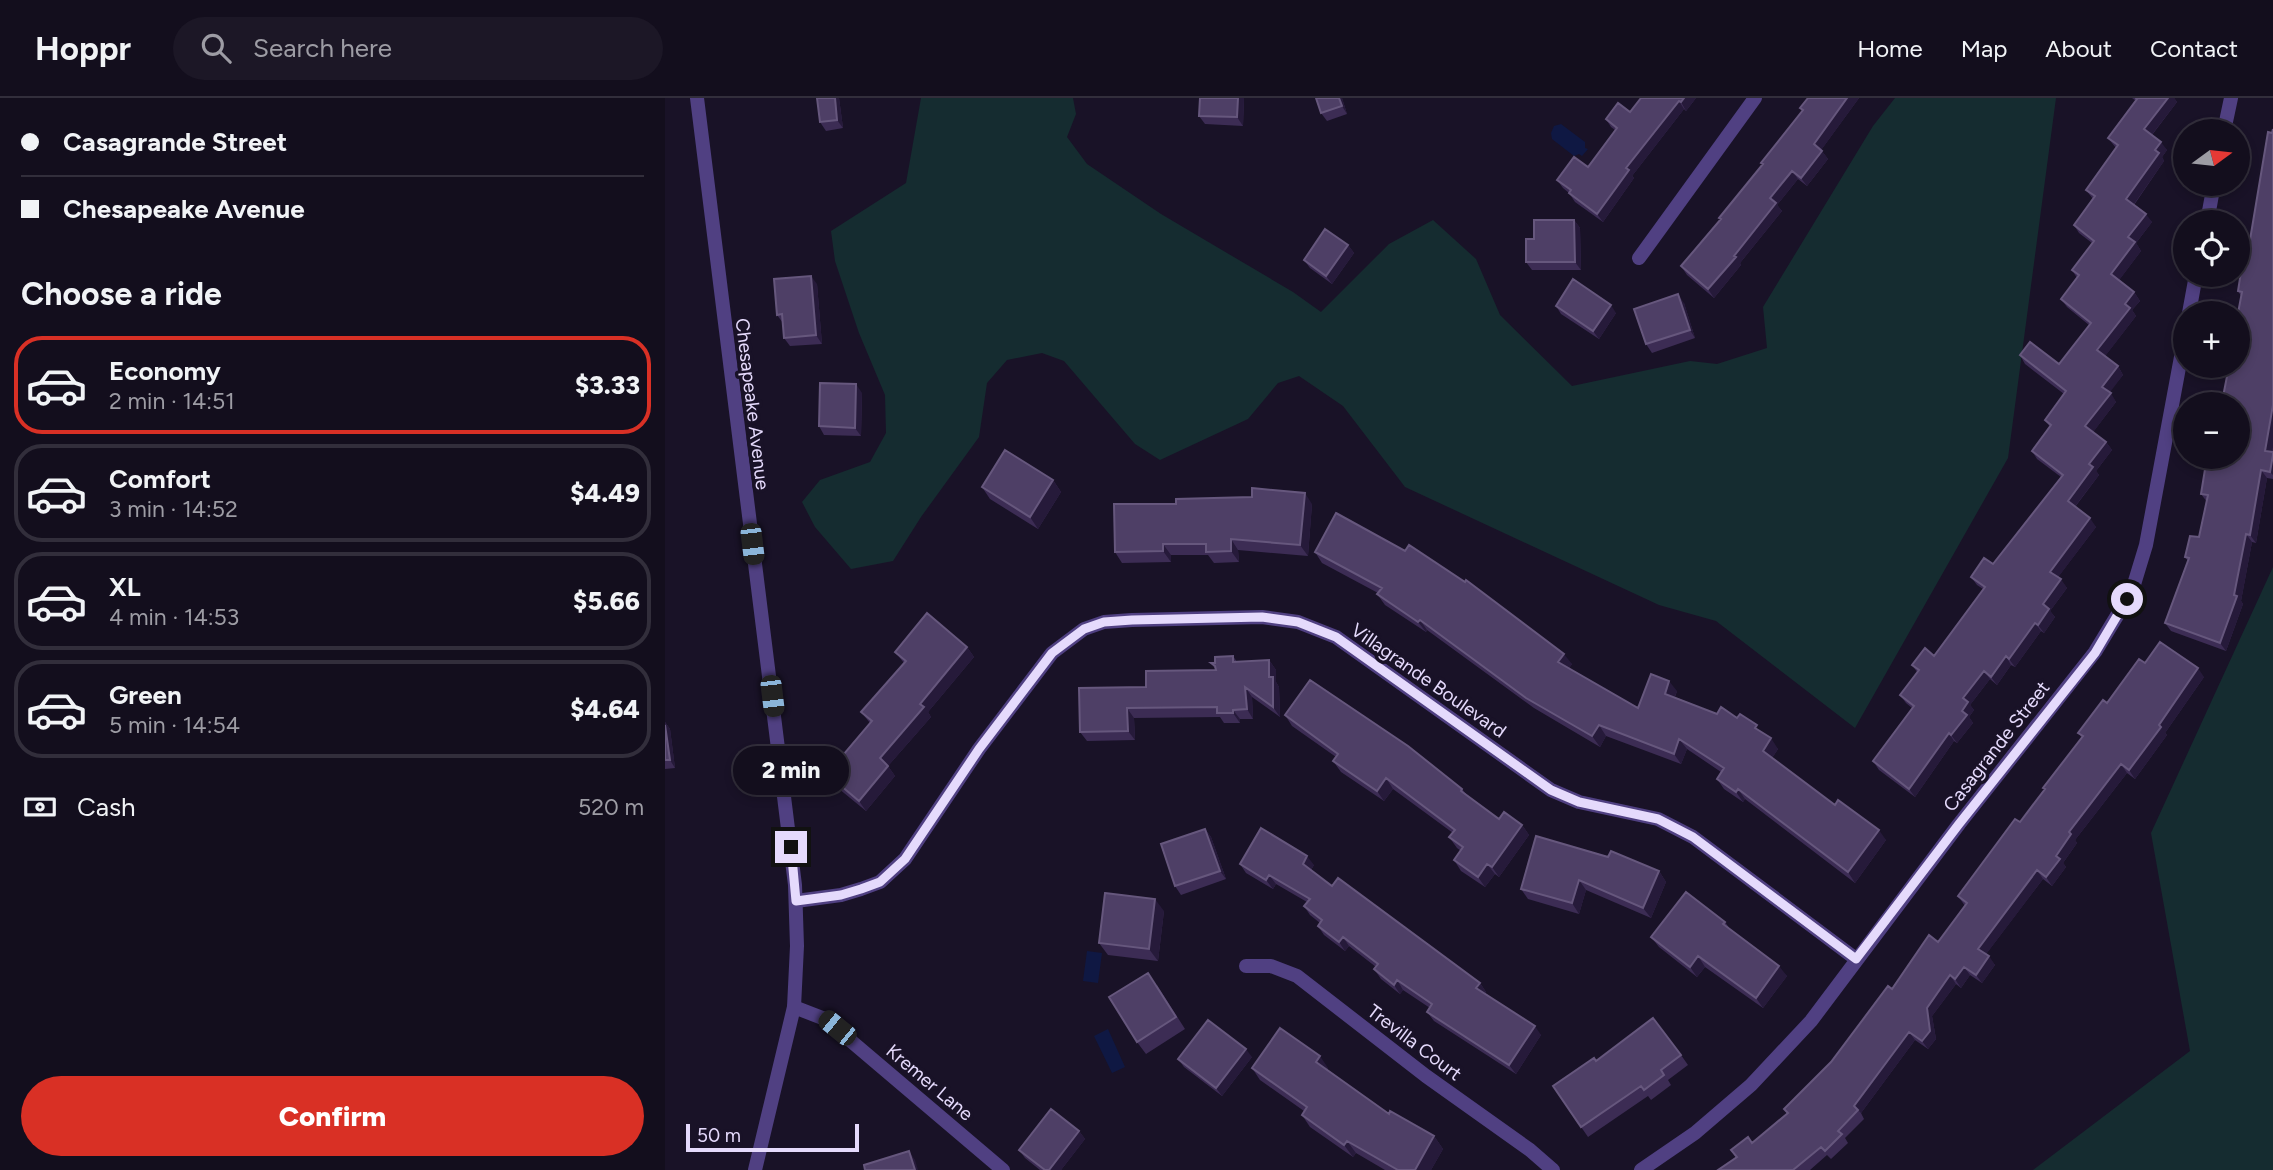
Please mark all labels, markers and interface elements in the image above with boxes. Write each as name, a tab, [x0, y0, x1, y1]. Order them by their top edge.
search box	[173, 17, 663, 80]
text: Hoppr	[35, 29, 131, 68]
icon: search	[197, 29, 235, 67]
text: Search here	[253, 32, 392, 64]
text: Home	[1857, 34, 1923, 63]
text: Map	[1961, 34, 2007, 63]
text: About	[2045, 34, 2112, 63]
text: Contact	[2150, 34, 2238, 63]
north arrow	[2173, 119, 2251, 196]
map controls	[2173, 119, 2250, 469]
text: Casagrande Street	[63, 126, 287, 158]
text: Chesapeake Avenue	[63, 193, 305, 225]
button: locate	[2173, 210, 2250, 287]
text: Choose a ride	[21, 275, 222, 313]
button: +	[2173, 301, 2250, 378]
street label: Chesapeake Avenue	[731, 317, 774, 491]
icon: car	[25, 354, 88, 417]
text: Economy	[109, 355, 221, 387]
text: $3.33	[575, 369, 640, 401]
text: 2 min · 14:51	[109, 387, 235, 415]
button: −	[2173, 392, 2250, 469]
icon: car	[25, 462, 88, 525]
text: Comfort	[109, 463, 211, 495]
text: $4.49	[570, 477, 640, 509]
text: 3 min · 14:52	[109, 495, 238, 523]
car	[740, 522, 765, 566]
icon: car	[25, 570, 88, 633]
text: XL	[109, 571, 141, 603]
route start	[2111, 583, 2143, 615]
text: $5.66	[573, 585, 640, 617]
text: 4 min · 14:53	[109, 603, 239, 631]
street label: Villagrande Boulevard	[1347, 618, 1511, 743]
car	[760, 674, 785, 718]
street label: Casagrande Street	[1938, 677, 2054, 816]
icon: car	[25, 678, 88, 741]
text: Green	[109, 679, 182, 711]
text: $4.64	[570, 693, 640, 725]
text: 5 min · 14:54	[109, 711, 240, 739]
callout: 2 min	[733, 746, 849, 794]
text: 2 min	[762, 756, 820, 784]
icon: cash	[21, 788, 59, 826]
text: Cash	[77, 791, 136, 823]
text: 520 m	[578, 793, 644, 821]
route end	[775, 831, 807, 863]
street label: Trevilla Court	[1363, 999, 1466, 1085]
car	[815, 1007, 860, 1049]
street label: Kremer Lane	[881, 1039, 978, 1125]
button: Confirm	[21, 1076, 644, 1156]
scale bar	[686, 1121, 859, 1153]
text: 50 m	[697, 1124, 741, 1147]

